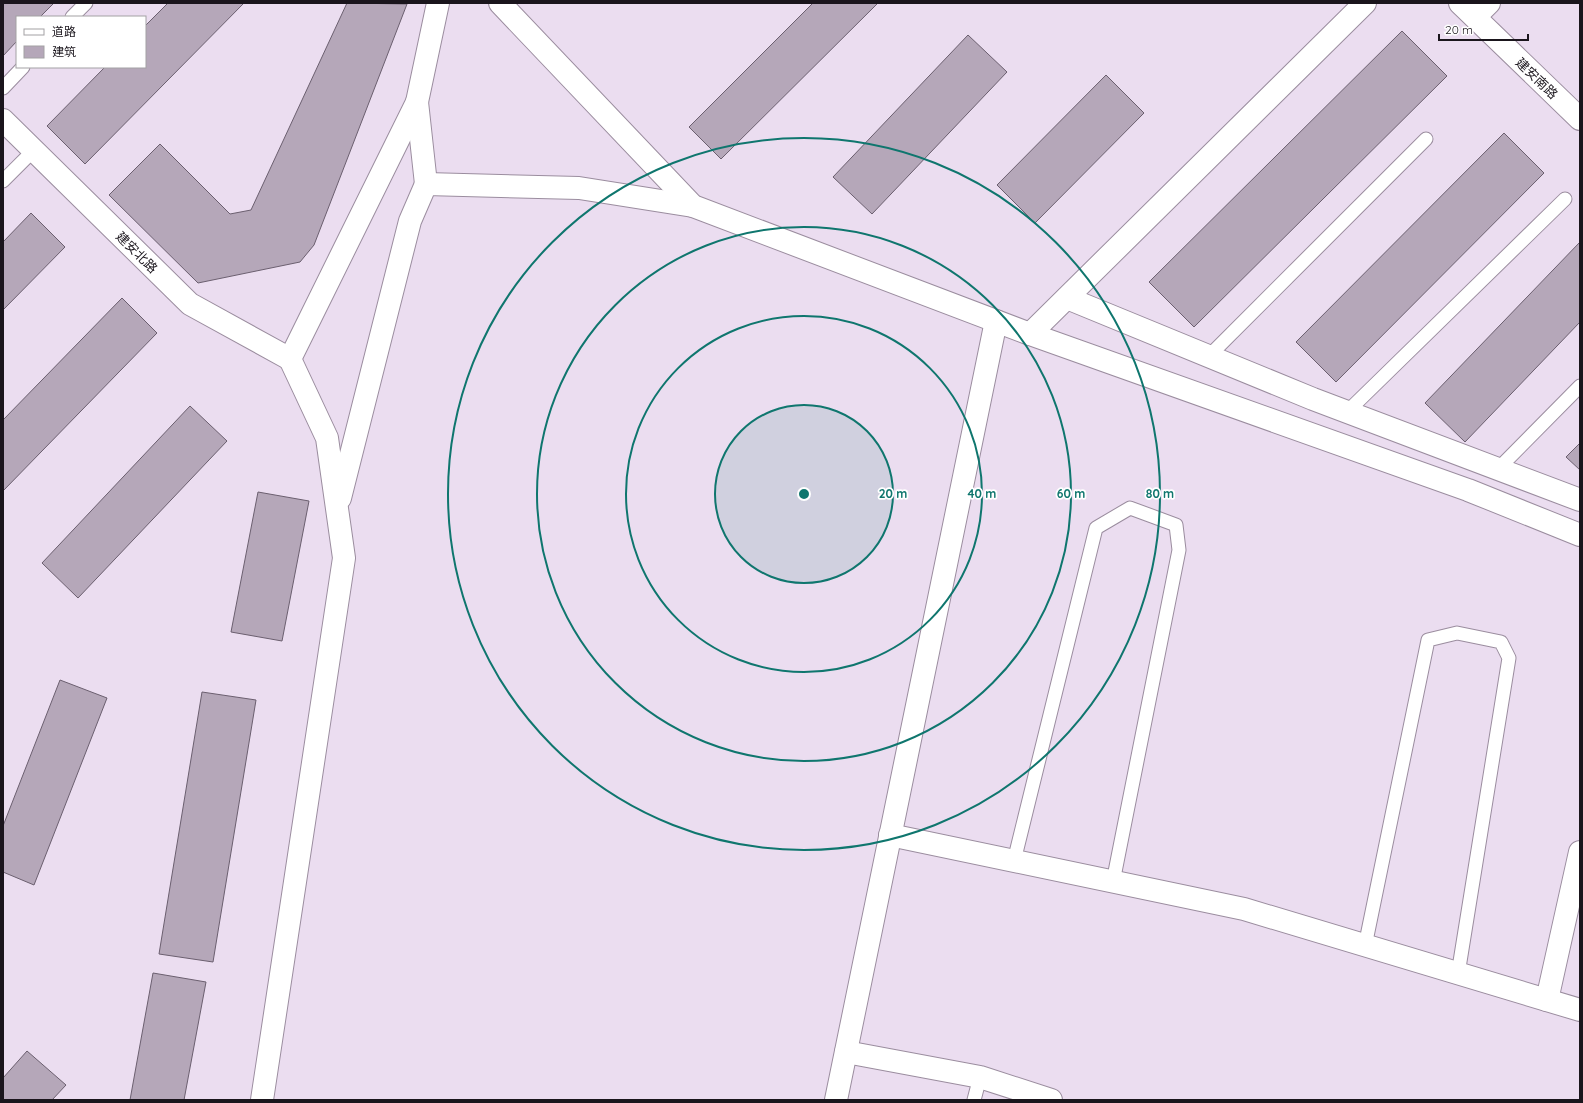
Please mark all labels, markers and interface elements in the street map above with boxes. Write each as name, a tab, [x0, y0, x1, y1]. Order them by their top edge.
legend	[16, 16, 146, 68]
scale bar	[1439, 16, 1528, 42]
text: 20 m	[1445, 22, 1473, 37]
text: 道路	[52, 24, 76, 39]
text: 建筑	[52, 44, 76, 59]
street label: 建安南路	[1513, 54, 1561, 102]
street label: 建安北路	[113, 228, 161, 276]
text: 20 m	[879, 486, 907, 501]
text: 40 m	[968, 486, 996, 501]
text: 60 m	[1057, 486, 1085, 501]
text: 80 m	[1146, 486, 1174, 501]
centre of rings	[797, 487, 811, 501]

